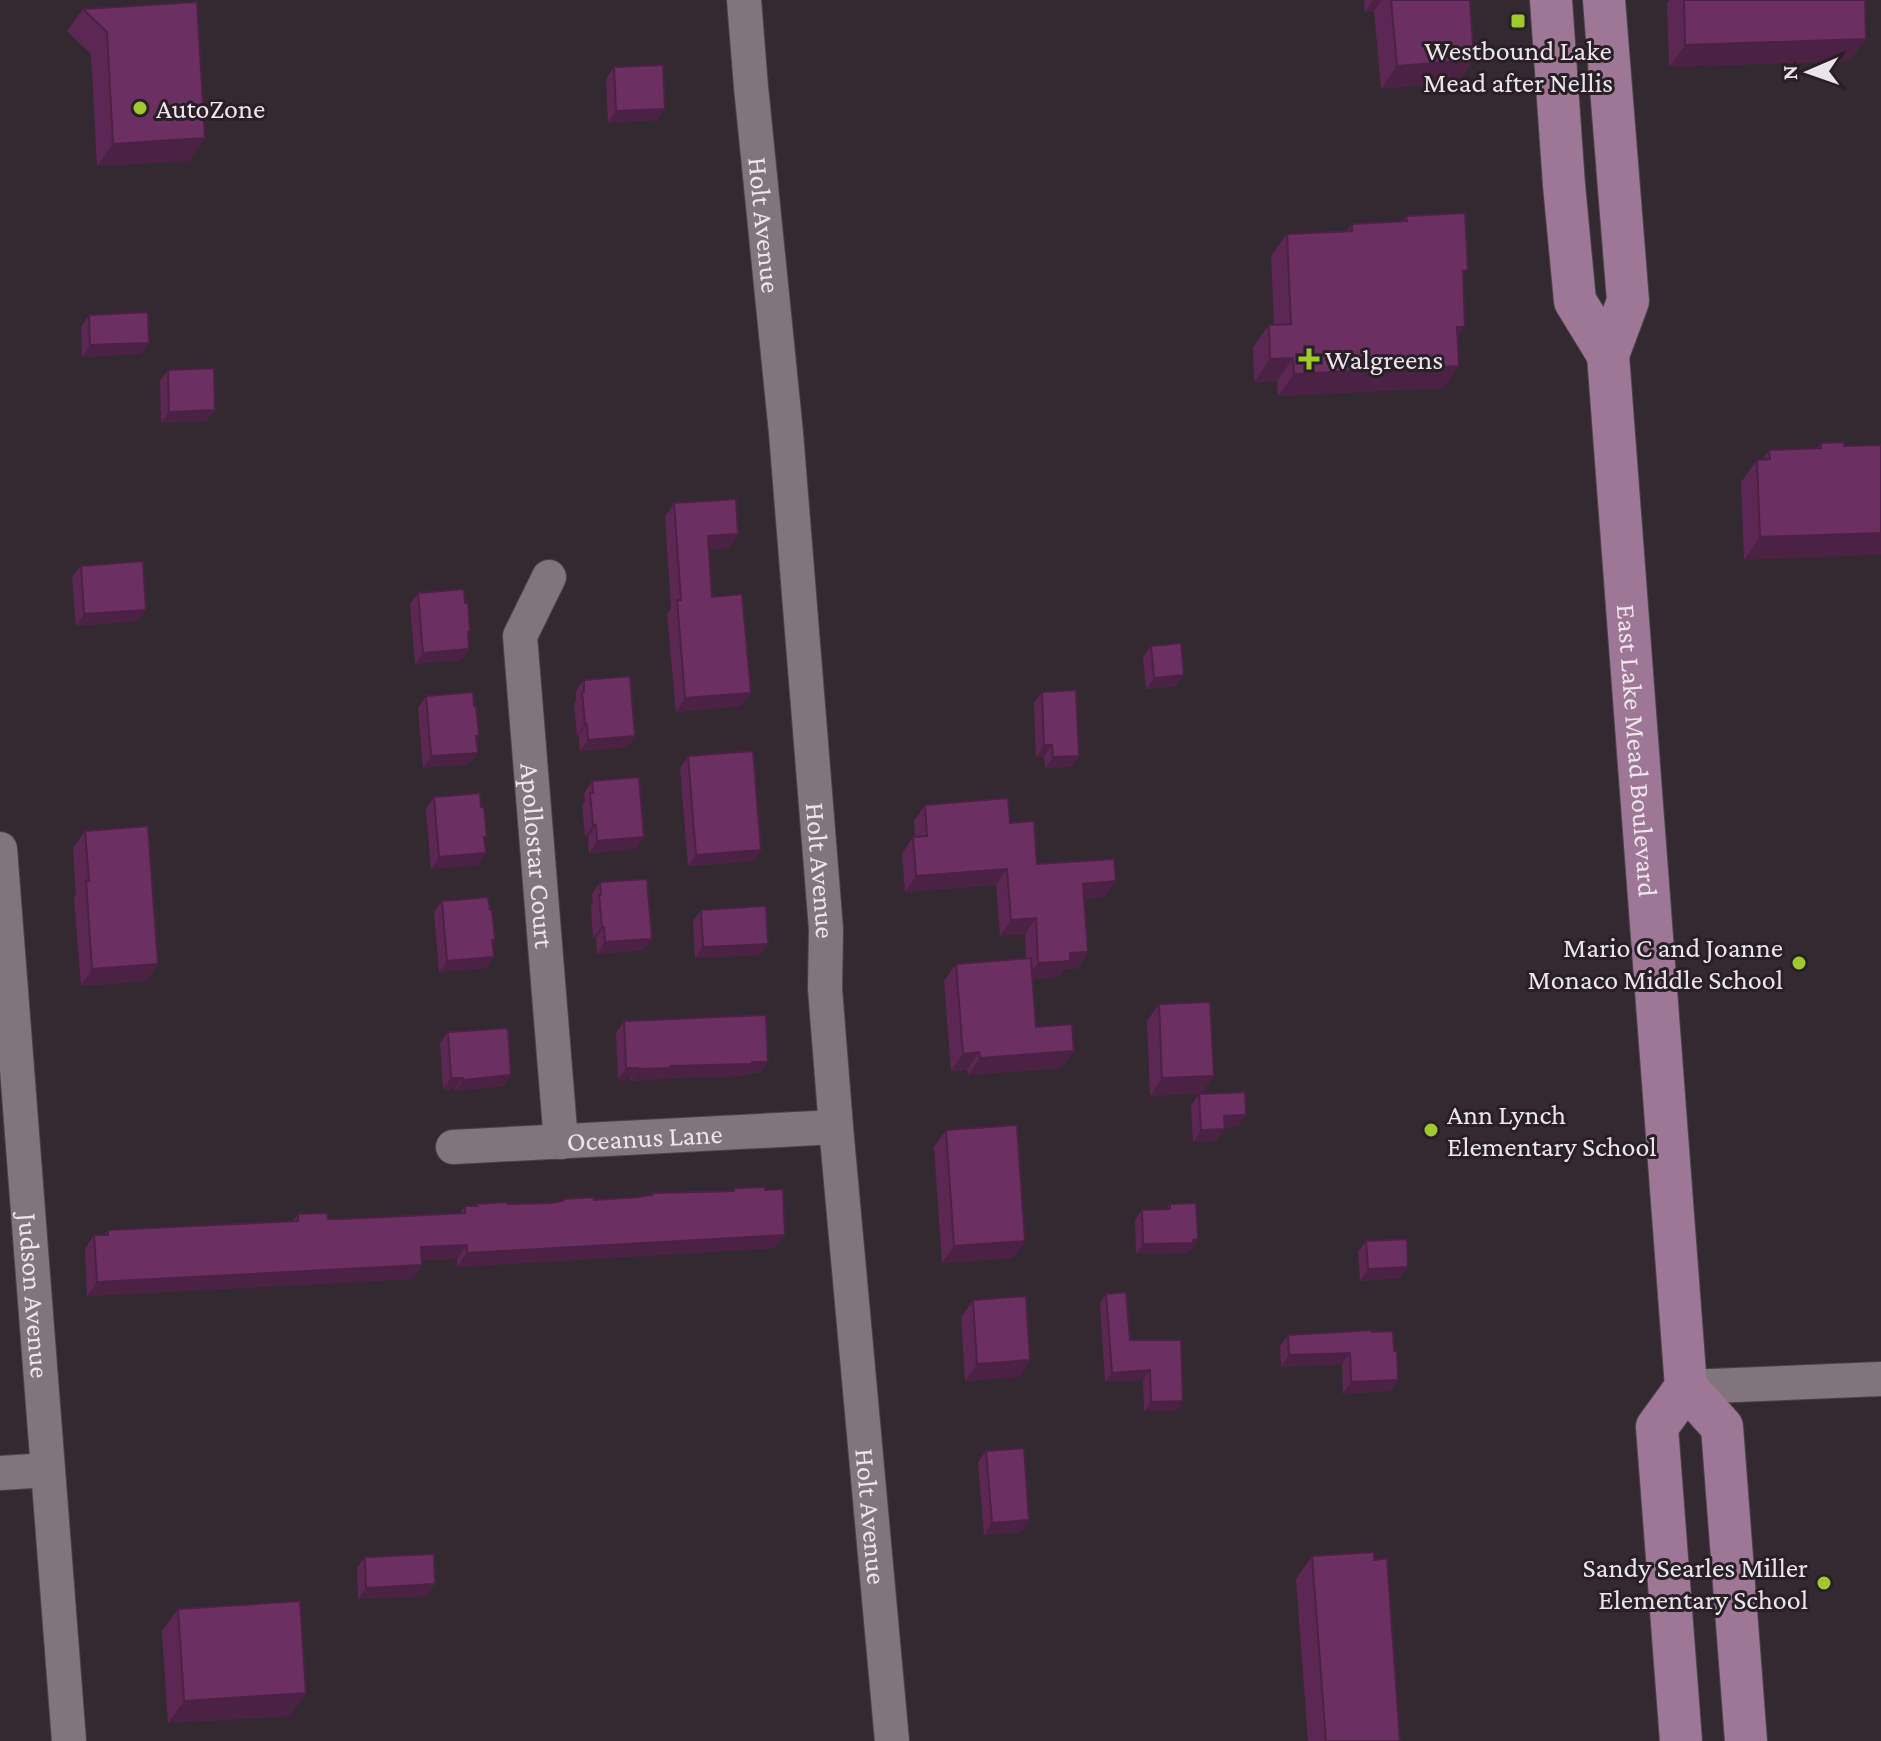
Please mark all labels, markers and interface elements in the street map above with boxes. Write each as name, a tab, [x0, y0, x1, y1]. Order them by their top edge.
marker: Westbound Lake Mead after Nellis	[1509, 12, 1527, 30]
north arrow	[1769, 32, 1849, 112]
place label: Westbound Lake Mead after Nellis	[1423, 35, 1613, 98]
text: N	[1777, 65, 1802, 81]
place label: AutoZone	[156, 93, 265, 124]
marker: AutoZone	[131, 99, 149, 117]
street label: Holt Avenue	[743, 155, 787, 295]
place label: Walgreens	[1325, 344, 1443, 375]
marker: Walgreens	[1300, 350, 1318, 368]
street label: East Lake Mead Boulevard	[1611, 603, 1664, 898]
street label: Apollostar Court	[515, 762, 561, 950]
street label: Holt Avenue	[800, 801, 842, 939]
place label: Mario C and Joanne Monaco Middle School	[1528, 932, 1783, 995]
marker: Mario C and Joanne Monaco Middle School	[1790, 954, 1808, 972]
place label: Ann Lynch Elementary School	[1447, 1099, 1657, 1162]
street label: Oceanus Lane	[566, 1117, 723, 1157]
marker: Ann Lynch Elementary School	[1422, 1121, 1440, 1139]
street label: Judson Avenue	[12, 1209, 56, 1379]
street label: Holt Avenue	[850, 1447, 893, 1586]
place label: Sandy Searles Miller Elementary School	[1582, 1552, 1808, 1615]
marker: Sandy Searles Miller Elementary School	[1815, 1574, 1833, 1592]

